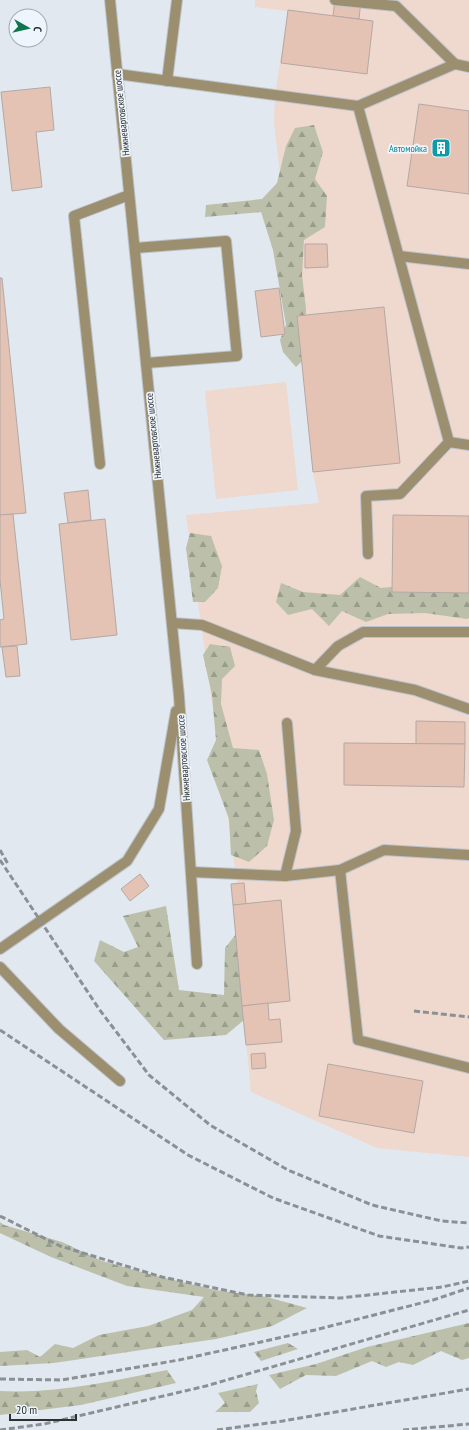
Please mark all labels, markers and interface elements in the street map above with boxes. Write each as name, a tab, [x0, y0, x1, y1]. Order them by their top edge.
north arrow	[8, 8, 48, 48]
text: С	[31, 26, 45, 33]
street label: Нижневартовское шоссе	[111, 69, 132, 157]
building icon: Автомойка	[430, 137, 452, 159]
place label: Автомойка	[389, 142, 427, 155]
street label: Нижневартовское шоссе	[143, 392, 164, 480]
street label: Нижневартовское шоссе	[174, 714, 193, 802]
scale bar	[10, 1396, 76, 1422]
text: 20 m	[16, 1402, 37, 1417]

